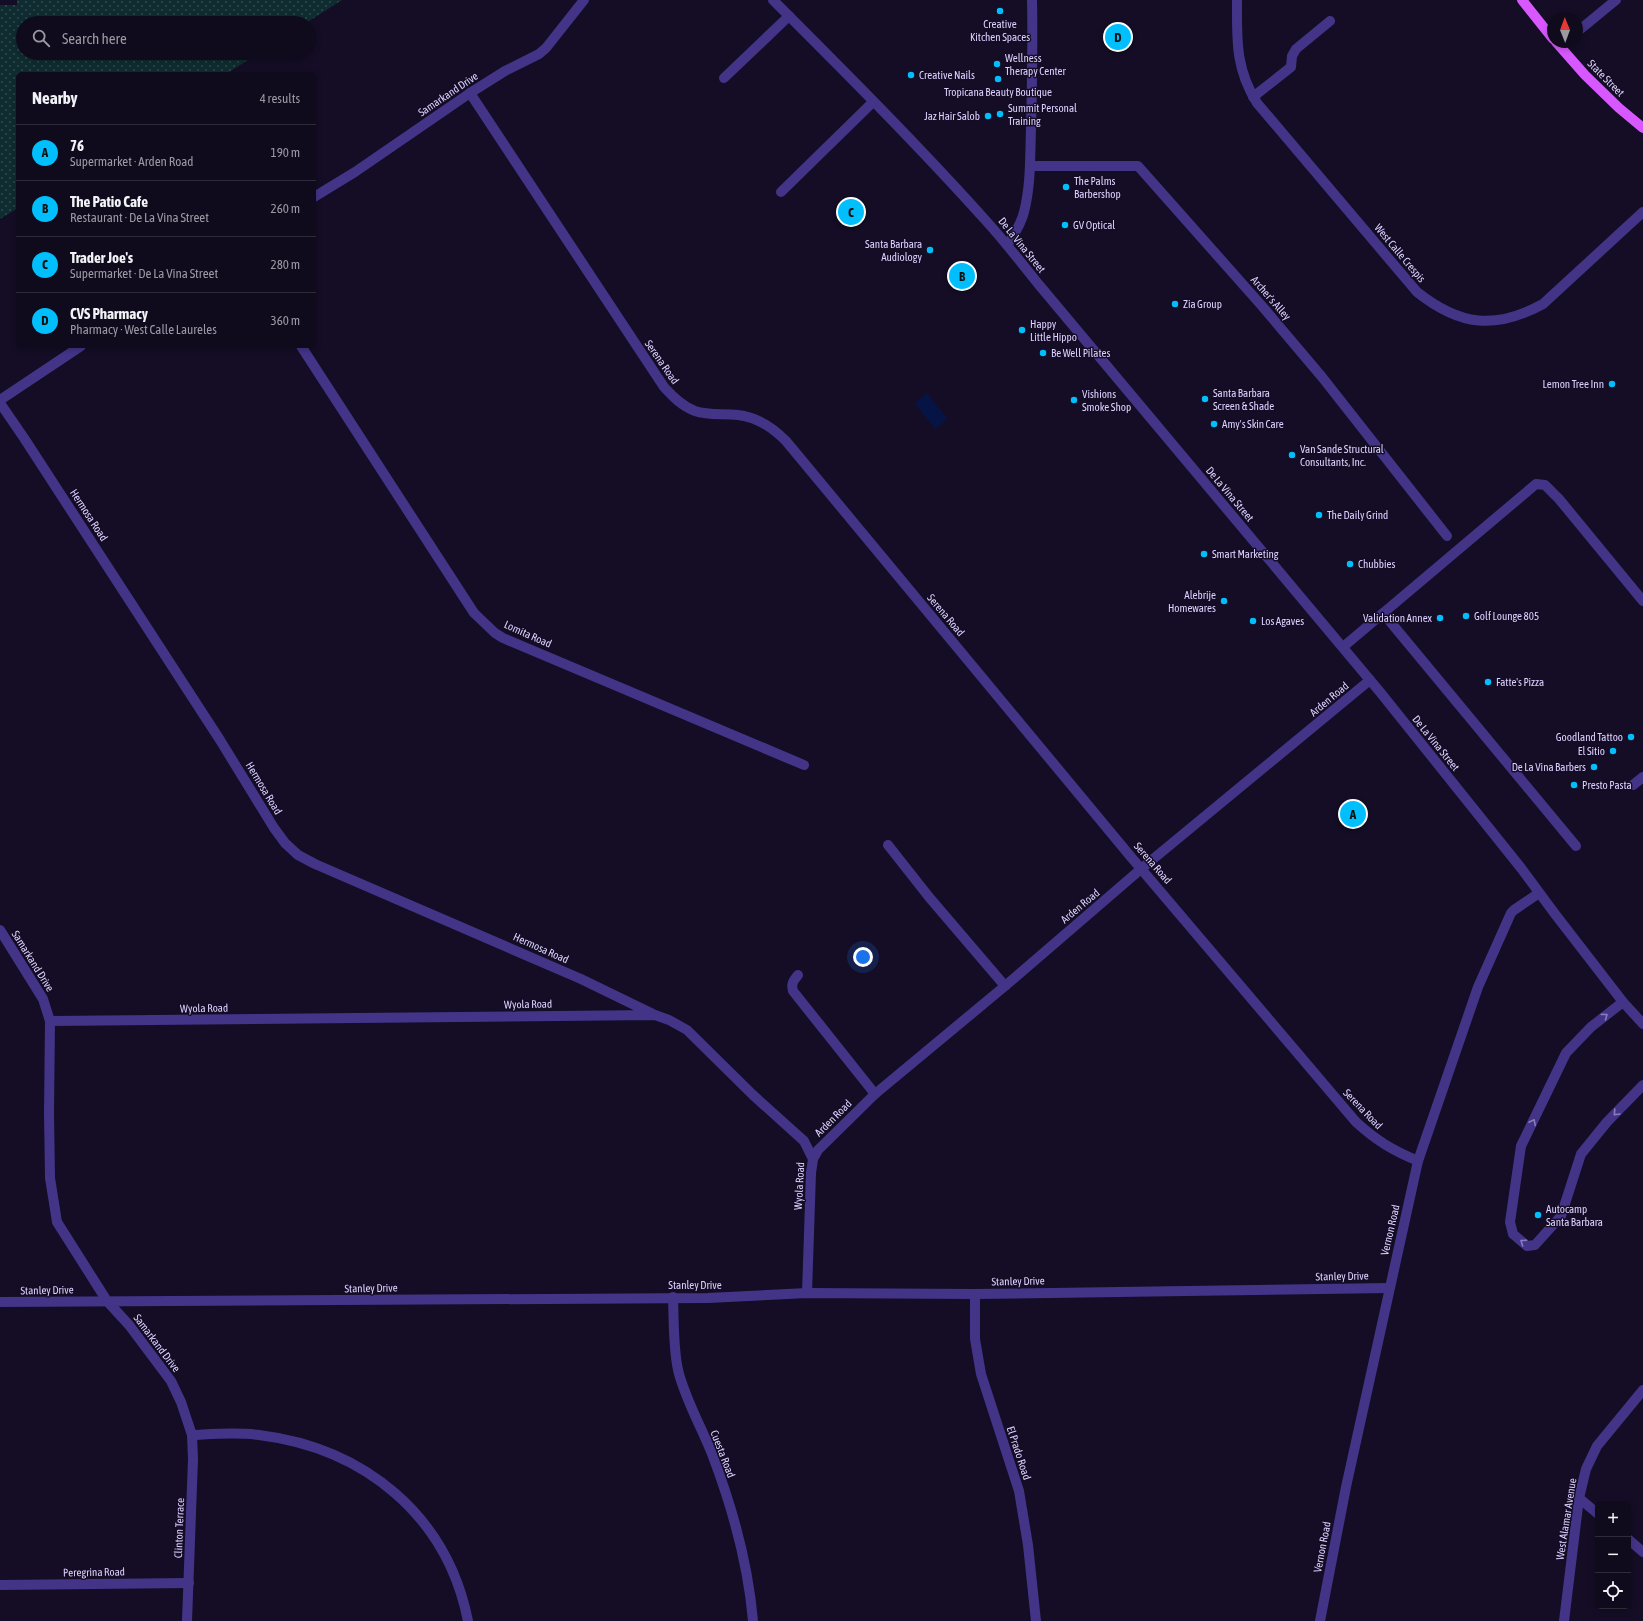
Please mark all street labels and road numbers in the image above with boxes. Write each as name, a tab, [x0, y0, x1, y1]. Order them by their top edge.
street label: State Street	[1585, 57, 1627, 99]
street label: Samarkand Drive	[416, 70, 480, 118]
street label: De La Vina Street	[996, 215, 1048, 275]
street label: West Calle Crespis	[1372, 221, 1428, 285]
street label: Archer's Alley	[1249, 274, 1294, 323]
street label: Serena Road	[643, 338, 681, 386]
street label: De La Vina Street	[1204, 464, 1256, 524]
street label: Hermosa Road	[68, 487, 110, 543]
street label: Serena Road	[925, 592, 967, 638]
street label: Lomita Road	[502, 618, 554, 650]
street label: Arden Road	[1307, 679, 1351, 719]
street label: De La Vina Street	[1410, 713, 1462, 773]
street label: Hermosa Road	[244, 760, 284, 816]
street label: Serena Road	[1132, 840, 1174, 886]
street label: Arden Road	[1058, 886, 1102, 926]
street label: Samarkand Drive	[10, 928, 56, 994]
street label: Hermosa Road	[512, 930, 570, 966]
street label: Wyola Road	[504, 998, 552, 1010]
street label: Wyola Road	[180, 1002, 228, 1014]
street label: Serena Road	[1341, 1087, 1385, 1131]
street label: Arden Road	[812, 1097, 854, 1139]
street label: Wyola Road	[792, 1162, 806, 1210]
street label: Vernon Road	[1378, 1203, 1402, 1257]
street label: Stanley Drive	[1315, 1270, 1369, 1282]
street label: Stanley Drive	[991, 1275, 1045, 1287]
street label: Stanley Drive	[668, 1279, 722, 1291]
street label: Stanley Drive	[344, 1282, 398, 1294]
street label: Stanley Drive	[20, 1284, 74, 1296]
street label: Samarkand Drive	[131, 1312, 183, 1374]
street label: El Prado Road	[1005, 1425, 1033, 1481]
street label: Cuesta Road	[708, 1429, 738, 1479]
street label: West Alamar Avenue	[1554, 1477, 1578, 1561]
street label: Clinton Terrace	[172, 1498, 186, 1558]
street label: Vernon Road	[1311, 1521, 1333, 1573]
street label: Peregrina Road	[63, 1565, 125, 1579]

